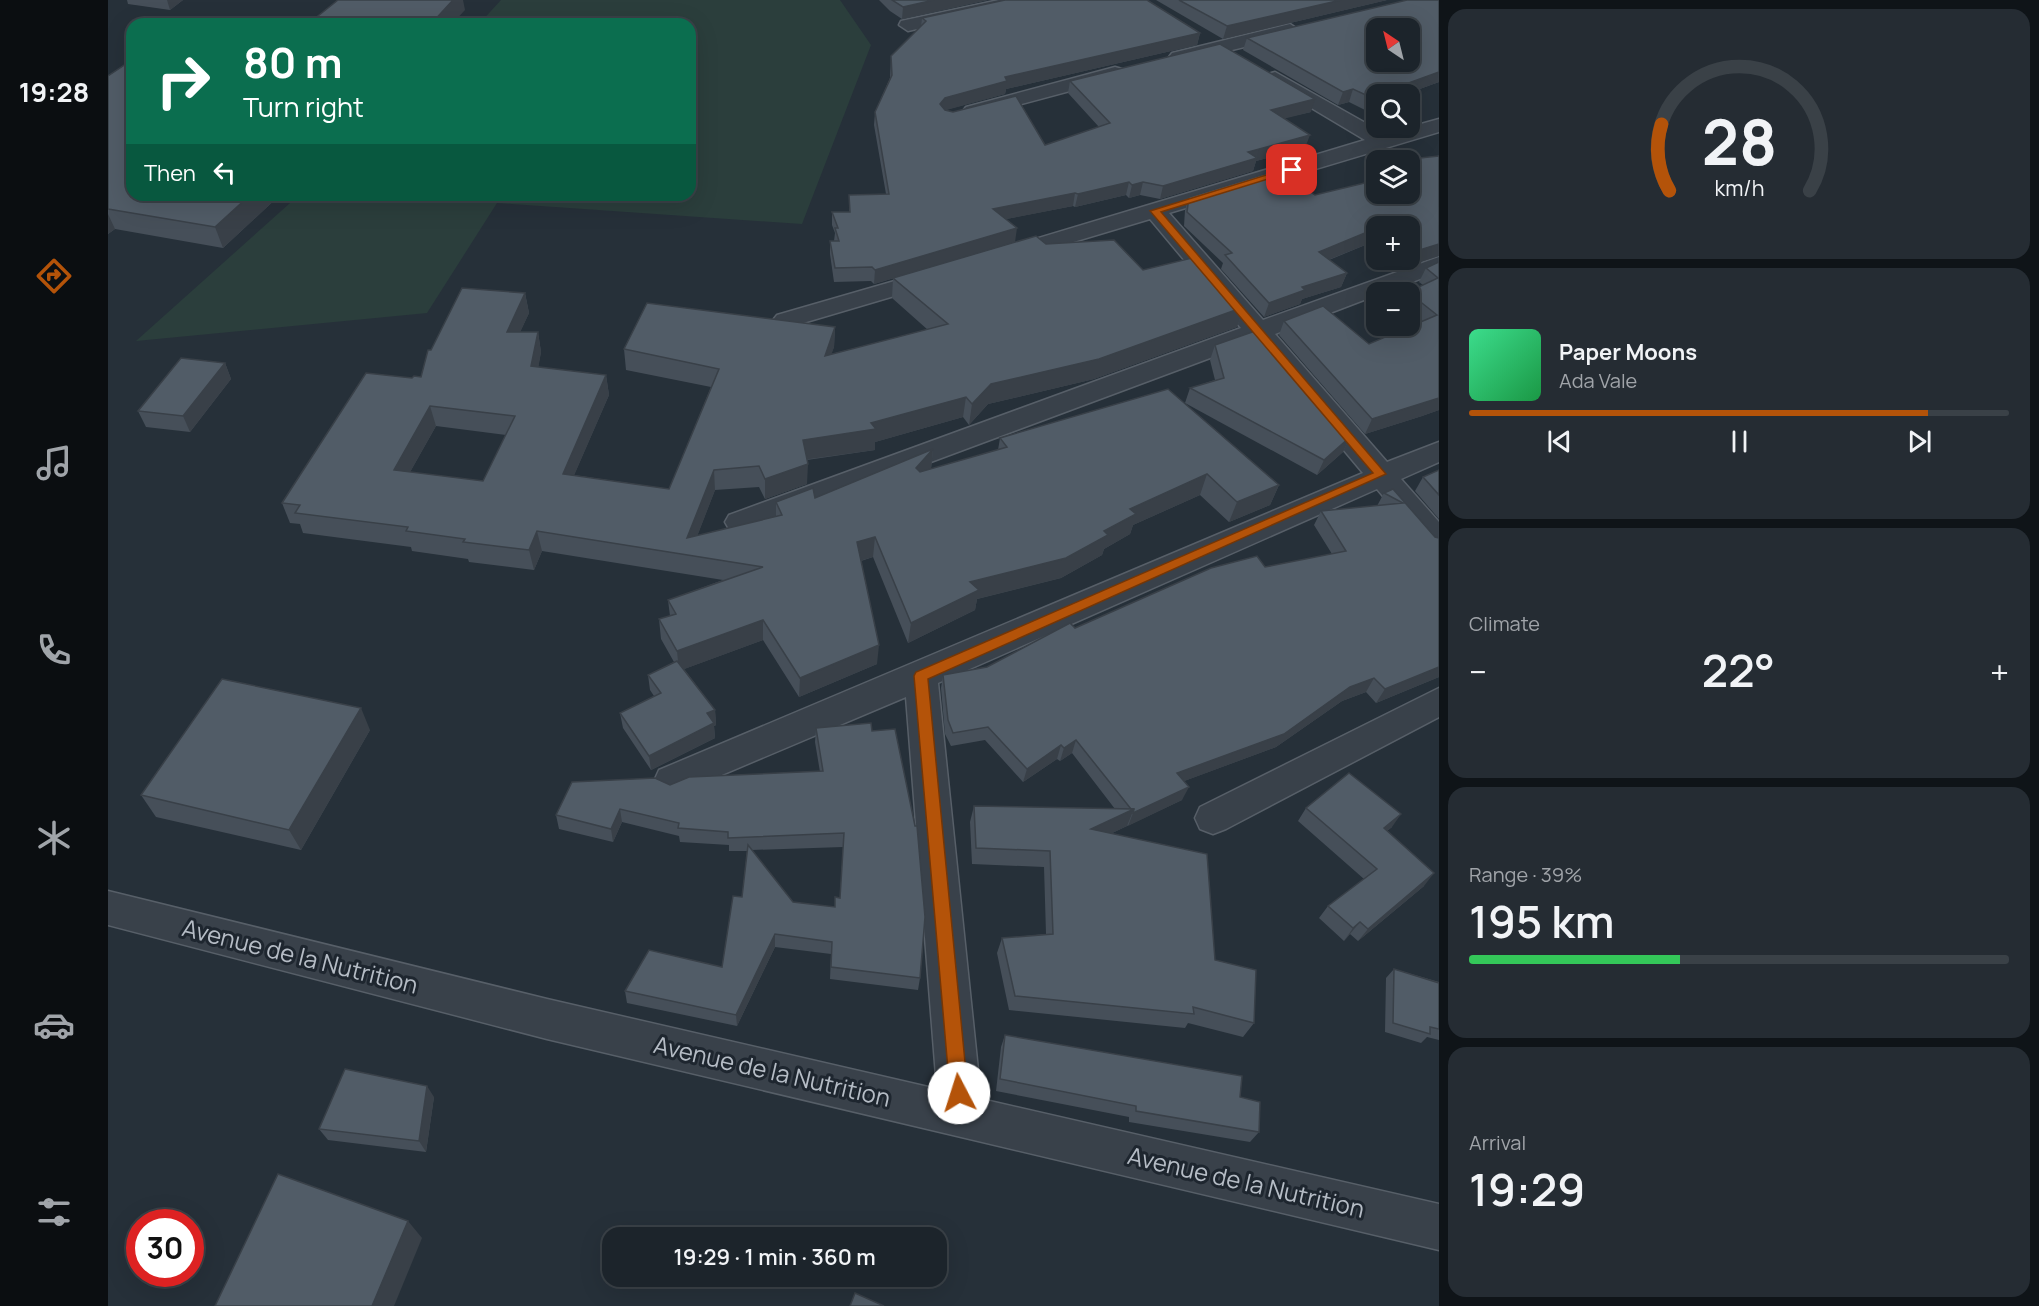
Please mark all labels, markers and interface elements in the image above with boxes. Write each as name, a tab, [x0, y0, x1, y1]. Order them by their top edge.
north arrow	[1366, 18, 1420, 72]
map controls	[1366, 18, 1420, 336]
text: 80 m	[243, 33, 343, 91]
icon: right	[144, 42, 222, 120]
text: 19:28	[19, 73, 89, 110]
button: search	[1366, 84, 1420, 138]
text: Turn right	[243, 88, 364, 125]
text: 28	[1701, 98, 1777, 184]
pin	[1266, 144, 1317, 195]
button: layers	[1366, 150, 1420, 204]
icon: arrive	[1275, 153, 1308, 186]
icon: left	[208, 156, 241, 189]
text: Then	[144, 158, 196, 188]
text: km/h	[1714, 174, 1764, 203]
button: +	[1366, 216, 1420, 270]
icon: directions	[33, 255, 75, 297]
button: −	[1366, 282, 1420, 336]
text: Paper Moons	[1559, 337, 1697, 367]
text: Ada Vale	[1559, 367, 1637, 394]
icon: previous	[1543, 425, 1576, 458]
icon: pause	[1723, 425, 1756, 458]
icon: next	[1903, 425, 1936, 458]
icon: music	[33, 442, 75, 484]
text: Climate	[1469, 610, 1540, 637]
icon: phone	[33, 629, 75, 671]
text: 22°	[1702, 639, 1775, 701]
text: −	[1469, 649, 1487, 694]
text: +	[1990, 649, 2009, 694]
icon: climate	[33, 817, 75, 859]
text: Range · 39%	[1469, 861, 1582, 888]
text: 195 km	[1469, 890, 1615, 952]
street label: Avenue de la Nutrition	[179, 910, 422, 1001]
icon: car	[33, 1004, 75, 1046]
street label: Avenue de la Nutrition	[651, 1027, 894, 1114]
position arrow	[927, 1061, 991, 1125]
text: Arrival	[1469, 1129, 1526, 1156]
street label: Avenue de la Nutrition	[1125, 1138, 1368, 1225]
text: 19:29	[1469, 1158, 1585, 1220]
icon: filters	[33, 1191, 75, 1233]
speed limit sign: 30	[126, 1209, 204, 1287]
text: 19:29 · 1 min · 360 m	[673, 1242, 876, 1272]

